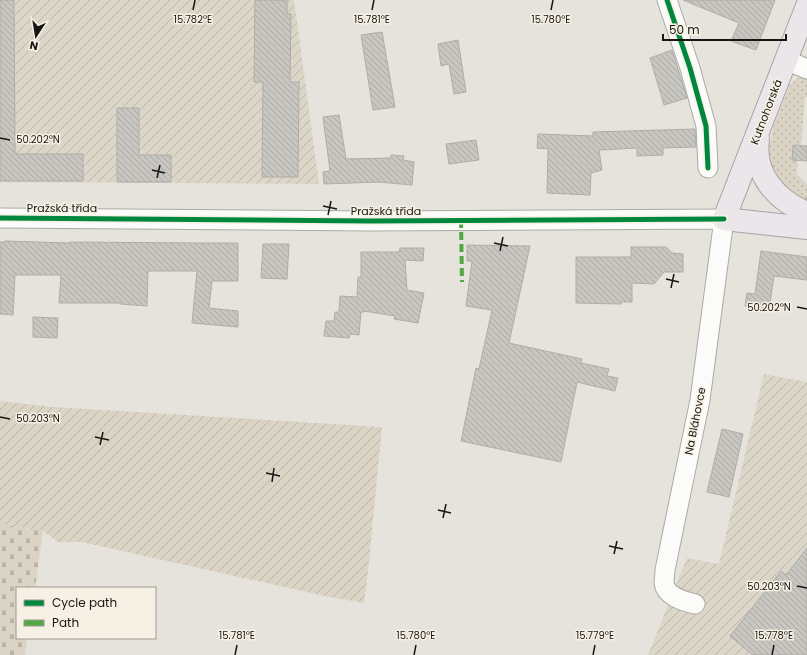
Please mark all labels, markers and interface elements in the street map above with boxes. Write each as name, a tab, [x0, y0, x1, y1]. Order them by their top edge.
text: 15.782°E	[174, 12, 212, 27]
text: 15.781°E	[354, 12, 390, 27]
text: 15.780°E	[532, 12, 570, 27]
north arrow	[16, 16, 56, 56]
scale bar	[663, 16, 786, 42]
text: 50 m	[669, 21, 700, 38]
text: N	[28, 37, 40, 54]
street label: Kutnohorská	[746, 77, 786, 147]
text: 50.202°N	[16, 132, 60, 147]
street label: Pražská třída	[27, 200, 97, 216]
street label: Pražská třída	[351, 203, 421, 219]
text: 50.202°N	[747, 300, 791, 315]
street label: Na Bláhovce	[681, 386, 709, 456]
text: 50.203°N	[16, 411, 60, 426]
text: 50.203°N	[747, 579, 791, 594]
legend	[16, 587, 156, 639]
text: Cycle path	[52, 594, 117, 611]
text: Path	[52, 614, 79, 631]
text: 15.781°E	[219, 628, 255, 643]
text: 15.780°E	[397, 628, 435, 643]
text: 15.779°E	[576, 628, 614, 643]
text: 15.778°E	[755, 628, 793, 643]

